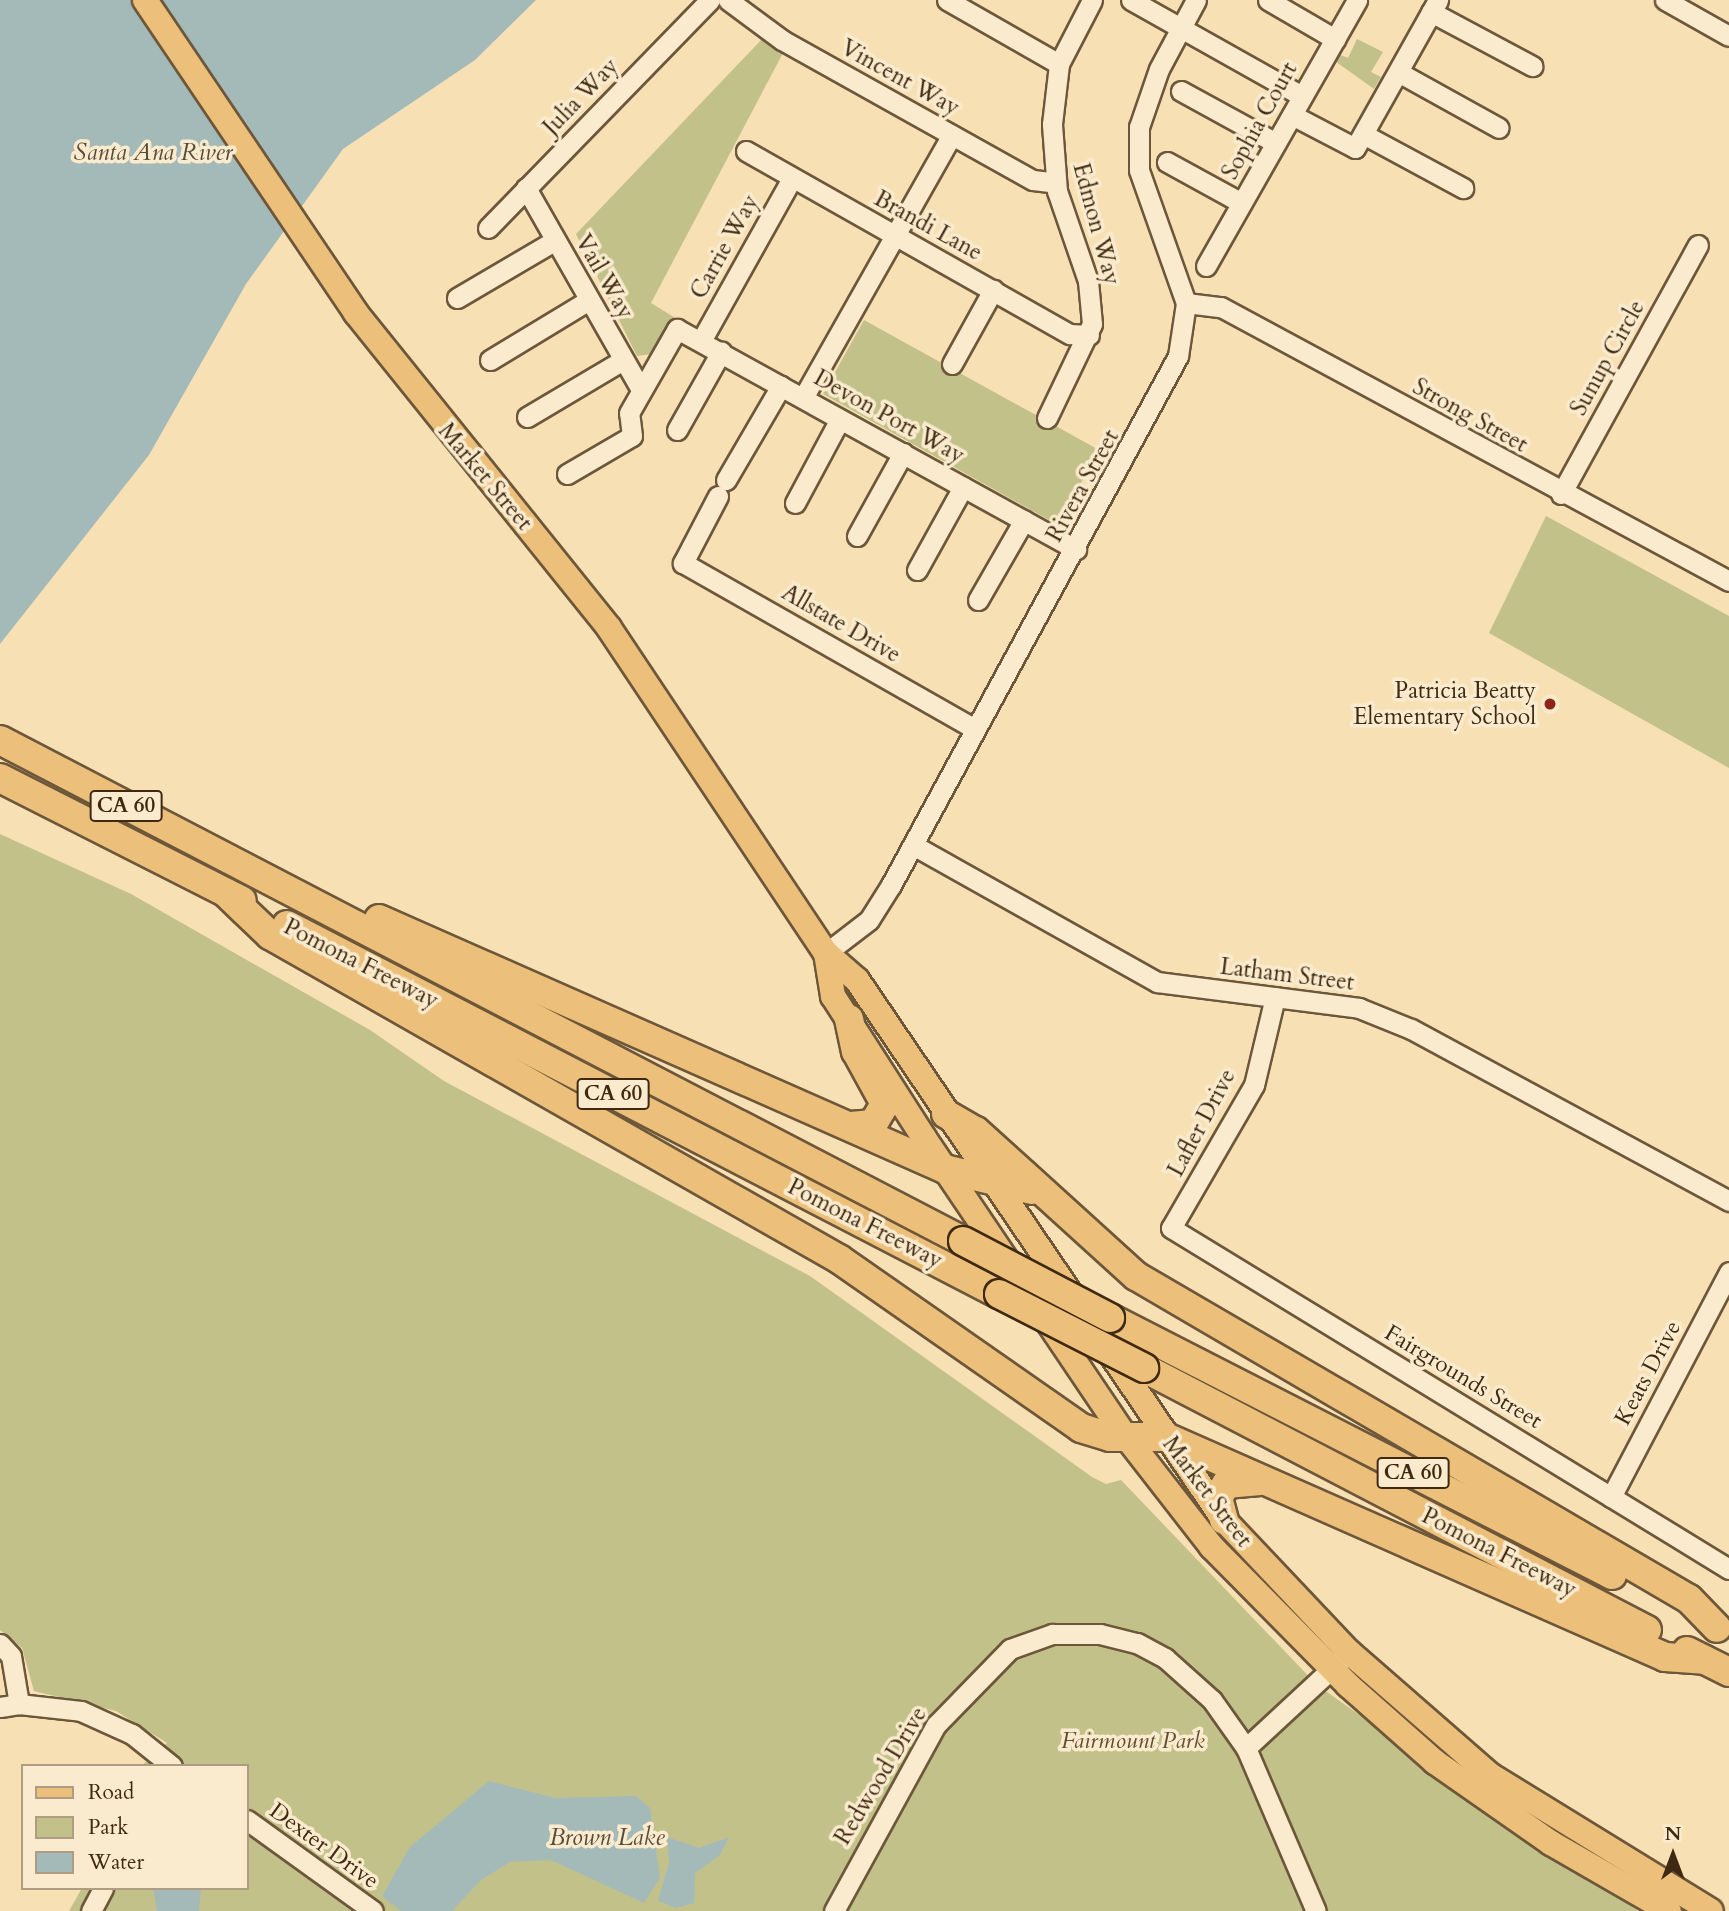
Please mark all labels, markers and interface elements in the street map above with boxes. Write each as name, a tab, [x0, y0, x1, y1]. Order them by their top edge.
street label: Vincent Way	[836, 34, 964, 122]
street label: Julia Way	[538, 53, 624, 141]
street label: Sophia Court	[1216, 58, 1304, 184]
water label: Santa Ana River	[73, 139, 233, 167]
street label: Edmon Way	[1066, 160, 1126, 288]
street label: Brandi Lane	[869, 185, 987, 267]
street label: Carrie Way	[685, 190, 765, 304]
street label: Vail Way	[569, 230, 639, 324]
street label: Sunup Circle	[1565, 296, 1651, 420]
street label: Devon Port Way	[809, 364, 969, 470]
street label: Strong Street	[1408, 373, 1532, 459]
street label: Market Street	[432, 418, 538, 536]
street label: Rivera Street	[1041, 425, 1125, 547]
street label: Allstate Drive	[777, 579, 905, 669]
place label: Patricia Beatty Elementary School	[1353, 677, 1536, 731]
marker: Patricia Beatty Elementary School	[1542, 696, 1558, 712]
road number: CA 60	[89, 788, 163, 824]
street label: Pomona Freeway	[279, 913, 443, 1015]
street label: Latham Street	[1218, 953, 1356, 997]
street label: Lafler Drive	[1162, 1065, 1242, 1181]
road number: CA 60	[576, 1076, 650, 1112]
street label: Pomona Freeway	[783, 1173, 947, 1275]
street label: Keats Drive	[1609, 1316, 1687, 1430]
street label: Fairgrounds Street	[1379, 1319, 1547, 1435]
street label: Market Street	[1156, 1431, 1258, 1553]
road number: CA 60	[1376, 1456, 1450, 1490]
street label: Pomona Freeway	[1417, 1502, 1581, 1604]
street label: Redwood Drive	[829, 1702, 933, 1850]
park label: Fairmount Park	[1061, 1727, 1205, 1755]
legend	[21, 1764, 248, 1890]
text: Road	[88, 1778, 134, 1807]
street label: Dexter Drive	[264, 1797, 384, 1895]
text: Park	[88, 1813, 128, 1842]
north arrow	[1638, 1820, 1708, 1890]
text: N	[1665, 1821, 1681, 1847]
water label: Brown Lake	[549, 1824, 665, 1852]
text: Water	[88, 1848, 144, 1877]

